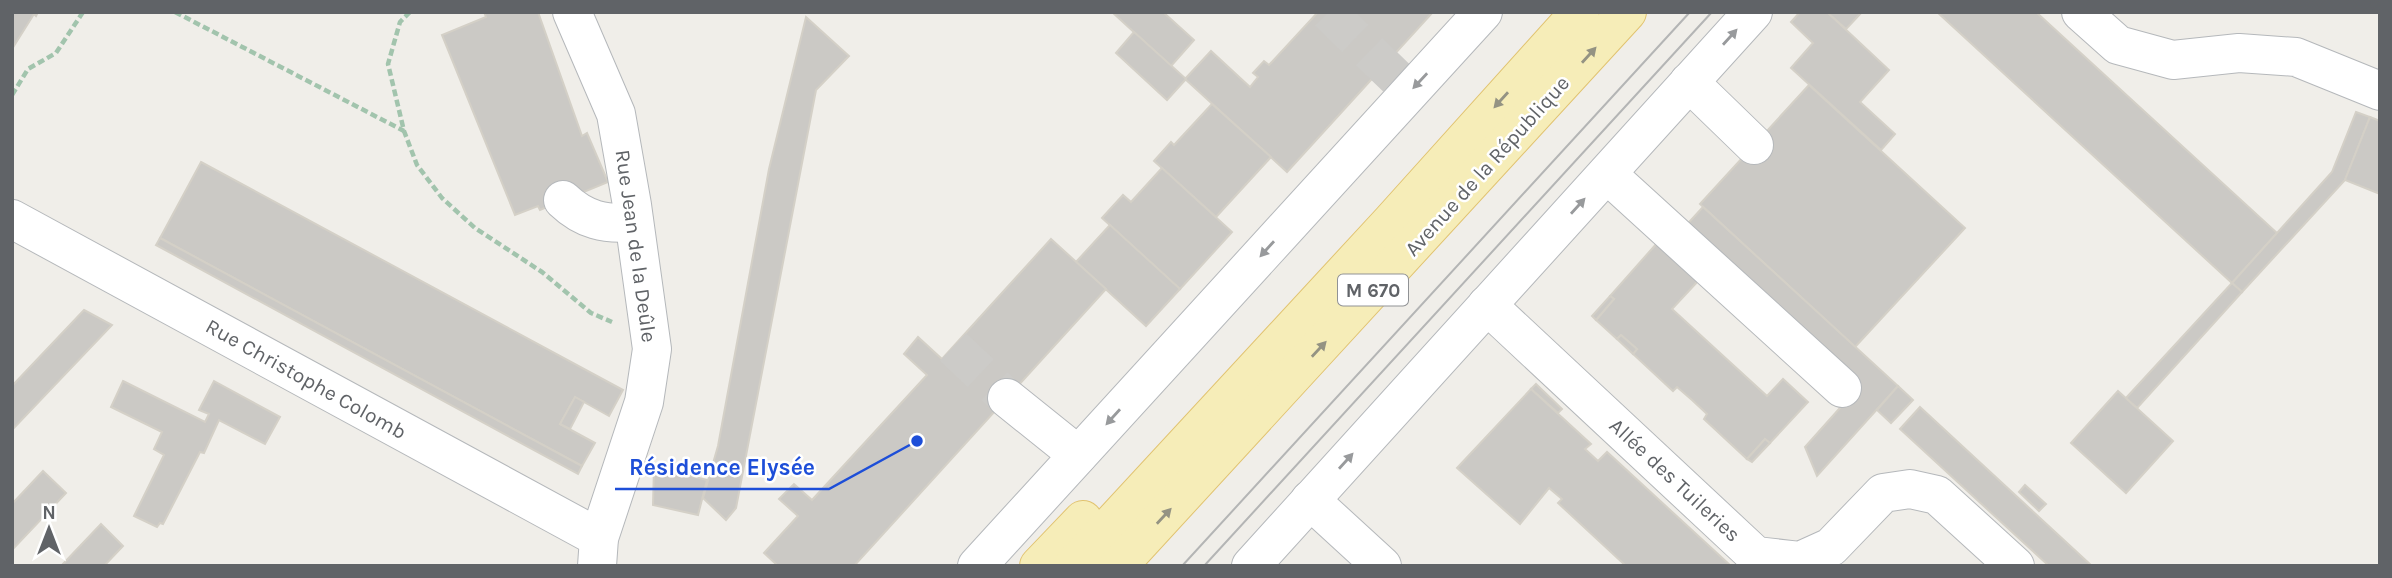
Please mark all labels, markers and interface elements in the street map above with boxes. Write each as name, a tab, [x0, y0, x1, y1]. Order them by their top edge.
one-way arrow	[1722, 29, 1738, 46]
one-way arrow	[1580, 47, 1596, 64]
street label: Avenue de la République	[1400, 71, 1574, 261]
one-way arrow	[1412, 72, 1428, 90]
one-way arrow	[1494, 91, 1509, 108]
street label: Rue Jean de la Deûle	[611, 148, 661, 344]
one-way arrow	[1570, 197, 1586, 215]
one-way arrow	[1259, 240, 1275, 258]
road number: M 670	[1338, 274, 1408, 306]
street label: Rue Christophe Colomb	[201, 314, 411, 444]
one-way arrow	[1311, 340, 1327, 358]
one-way arrow	[1106, 408, 1122, 425]
street label: Allée des Tuileries	[1605, 413, 1745, 547]
callout: Résidence Elysée	[615, 445, 829, 489]
one-way arrow	[1337, 452, 1353, 469]
text: Résidence Elysée	[629, 454, 815, 481]
north arrow	[14, 494, 84, 564]
text: N	[42, 502, 56, 524]
one-way arrow	[1156, 508, 1172, 525]

